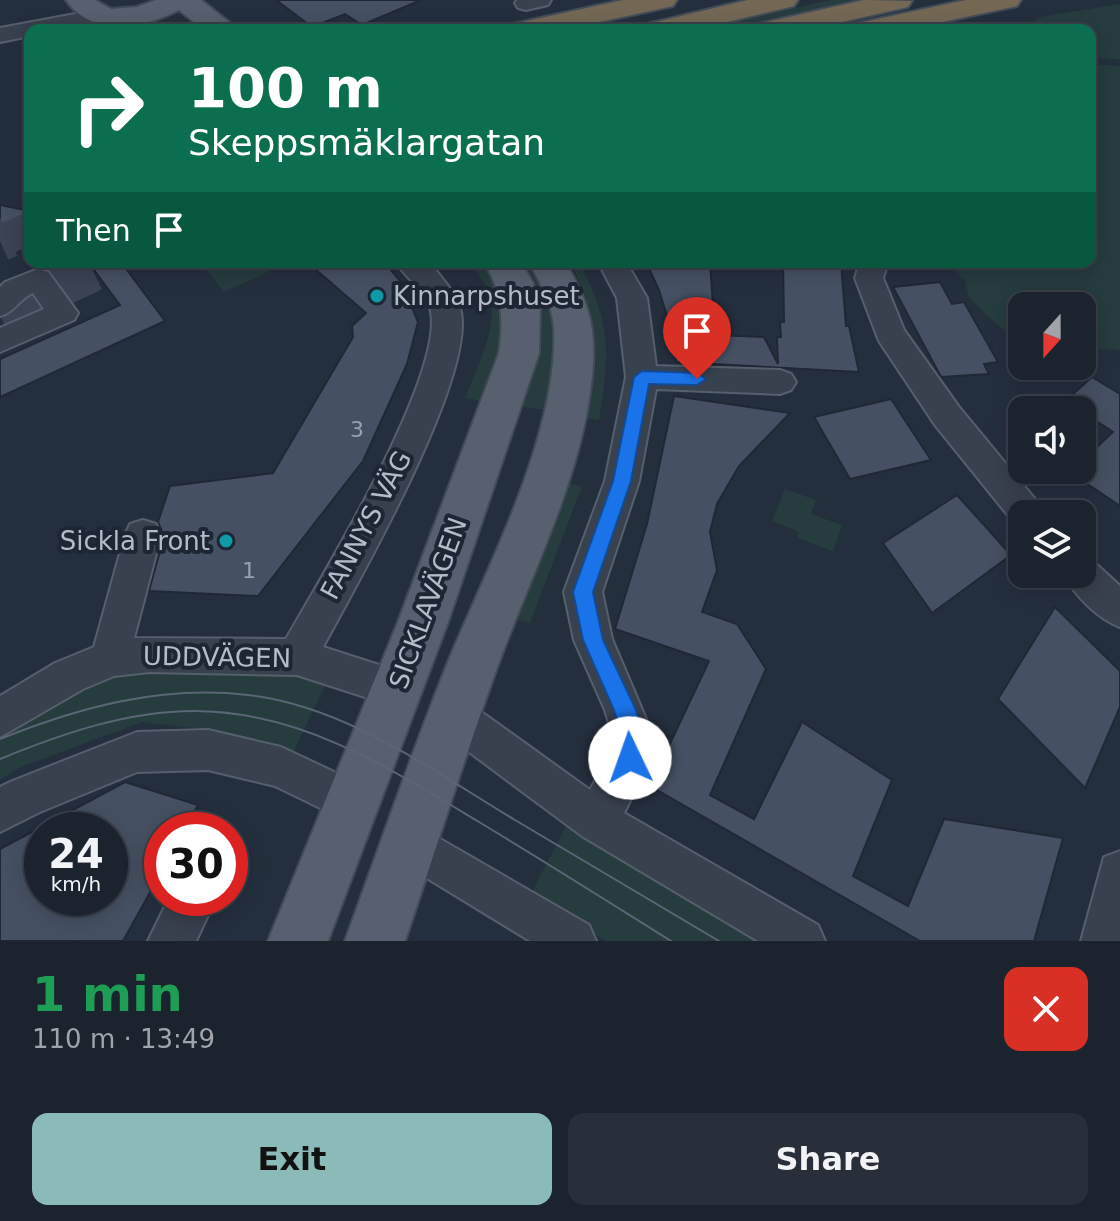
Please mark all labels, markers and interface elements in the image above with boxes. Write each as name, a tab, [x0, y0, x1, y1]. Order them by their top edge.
text: 100 m	[188, 55, 383, 120]
icon: right	[56, 56, 160, 160]
text: Skeppsmäklargatan	[188, 122, 545, 163]
icon: arrive	[147, 208, 191, 252]
text: Then	[56, 213, 131, 248]
place label: Kinnarpshuset	[393, 281, 580, 311]
marker: Kinnarpshuset	[368, 287, 386, 305]
north arrow	[1008, 292, 1096, 380]
map controls	[1008, 292, 1096, 588]
pin	[663, 297, 731, 379]
icon: arrive	[675, 309, 719, 353]
button: sound	[1008, 396, 1096, 484]
house number: 3	[350, 417, 364, 442]
street label: FANNYS VÄG	[313, 445, 418, 604]
button: layers	[1008, 500, 1096, 588]
street label: SICKLAVÄGEN	[382, 513, 473, 693]
place label: Sickla Front	[60, 526, 210, 556]
marker: Sickla Front	[217, 532, 235, 550]
house number: 1	[242, 558, 256, 583]
street label: UDDVÄGEN	[143, 640, 291, 673]
position arrow	[588, 716, 672, 800]
speed limit sign: 30	[144, 812, 248, 916]
text: 24	[48, 831, 104, 877]
text: km/h	[51, 872, 101, 896]
text: 1 min	[32, 966, 183, 1022]
button: close	[1004, 967, 1088, 1051]
text: 110 m · 13:49	[32, 1024, 215, 1054]
button: Exit	[32, 1113, 552, 1205]
button: Share	[568, 1113, 1088, 1205]

